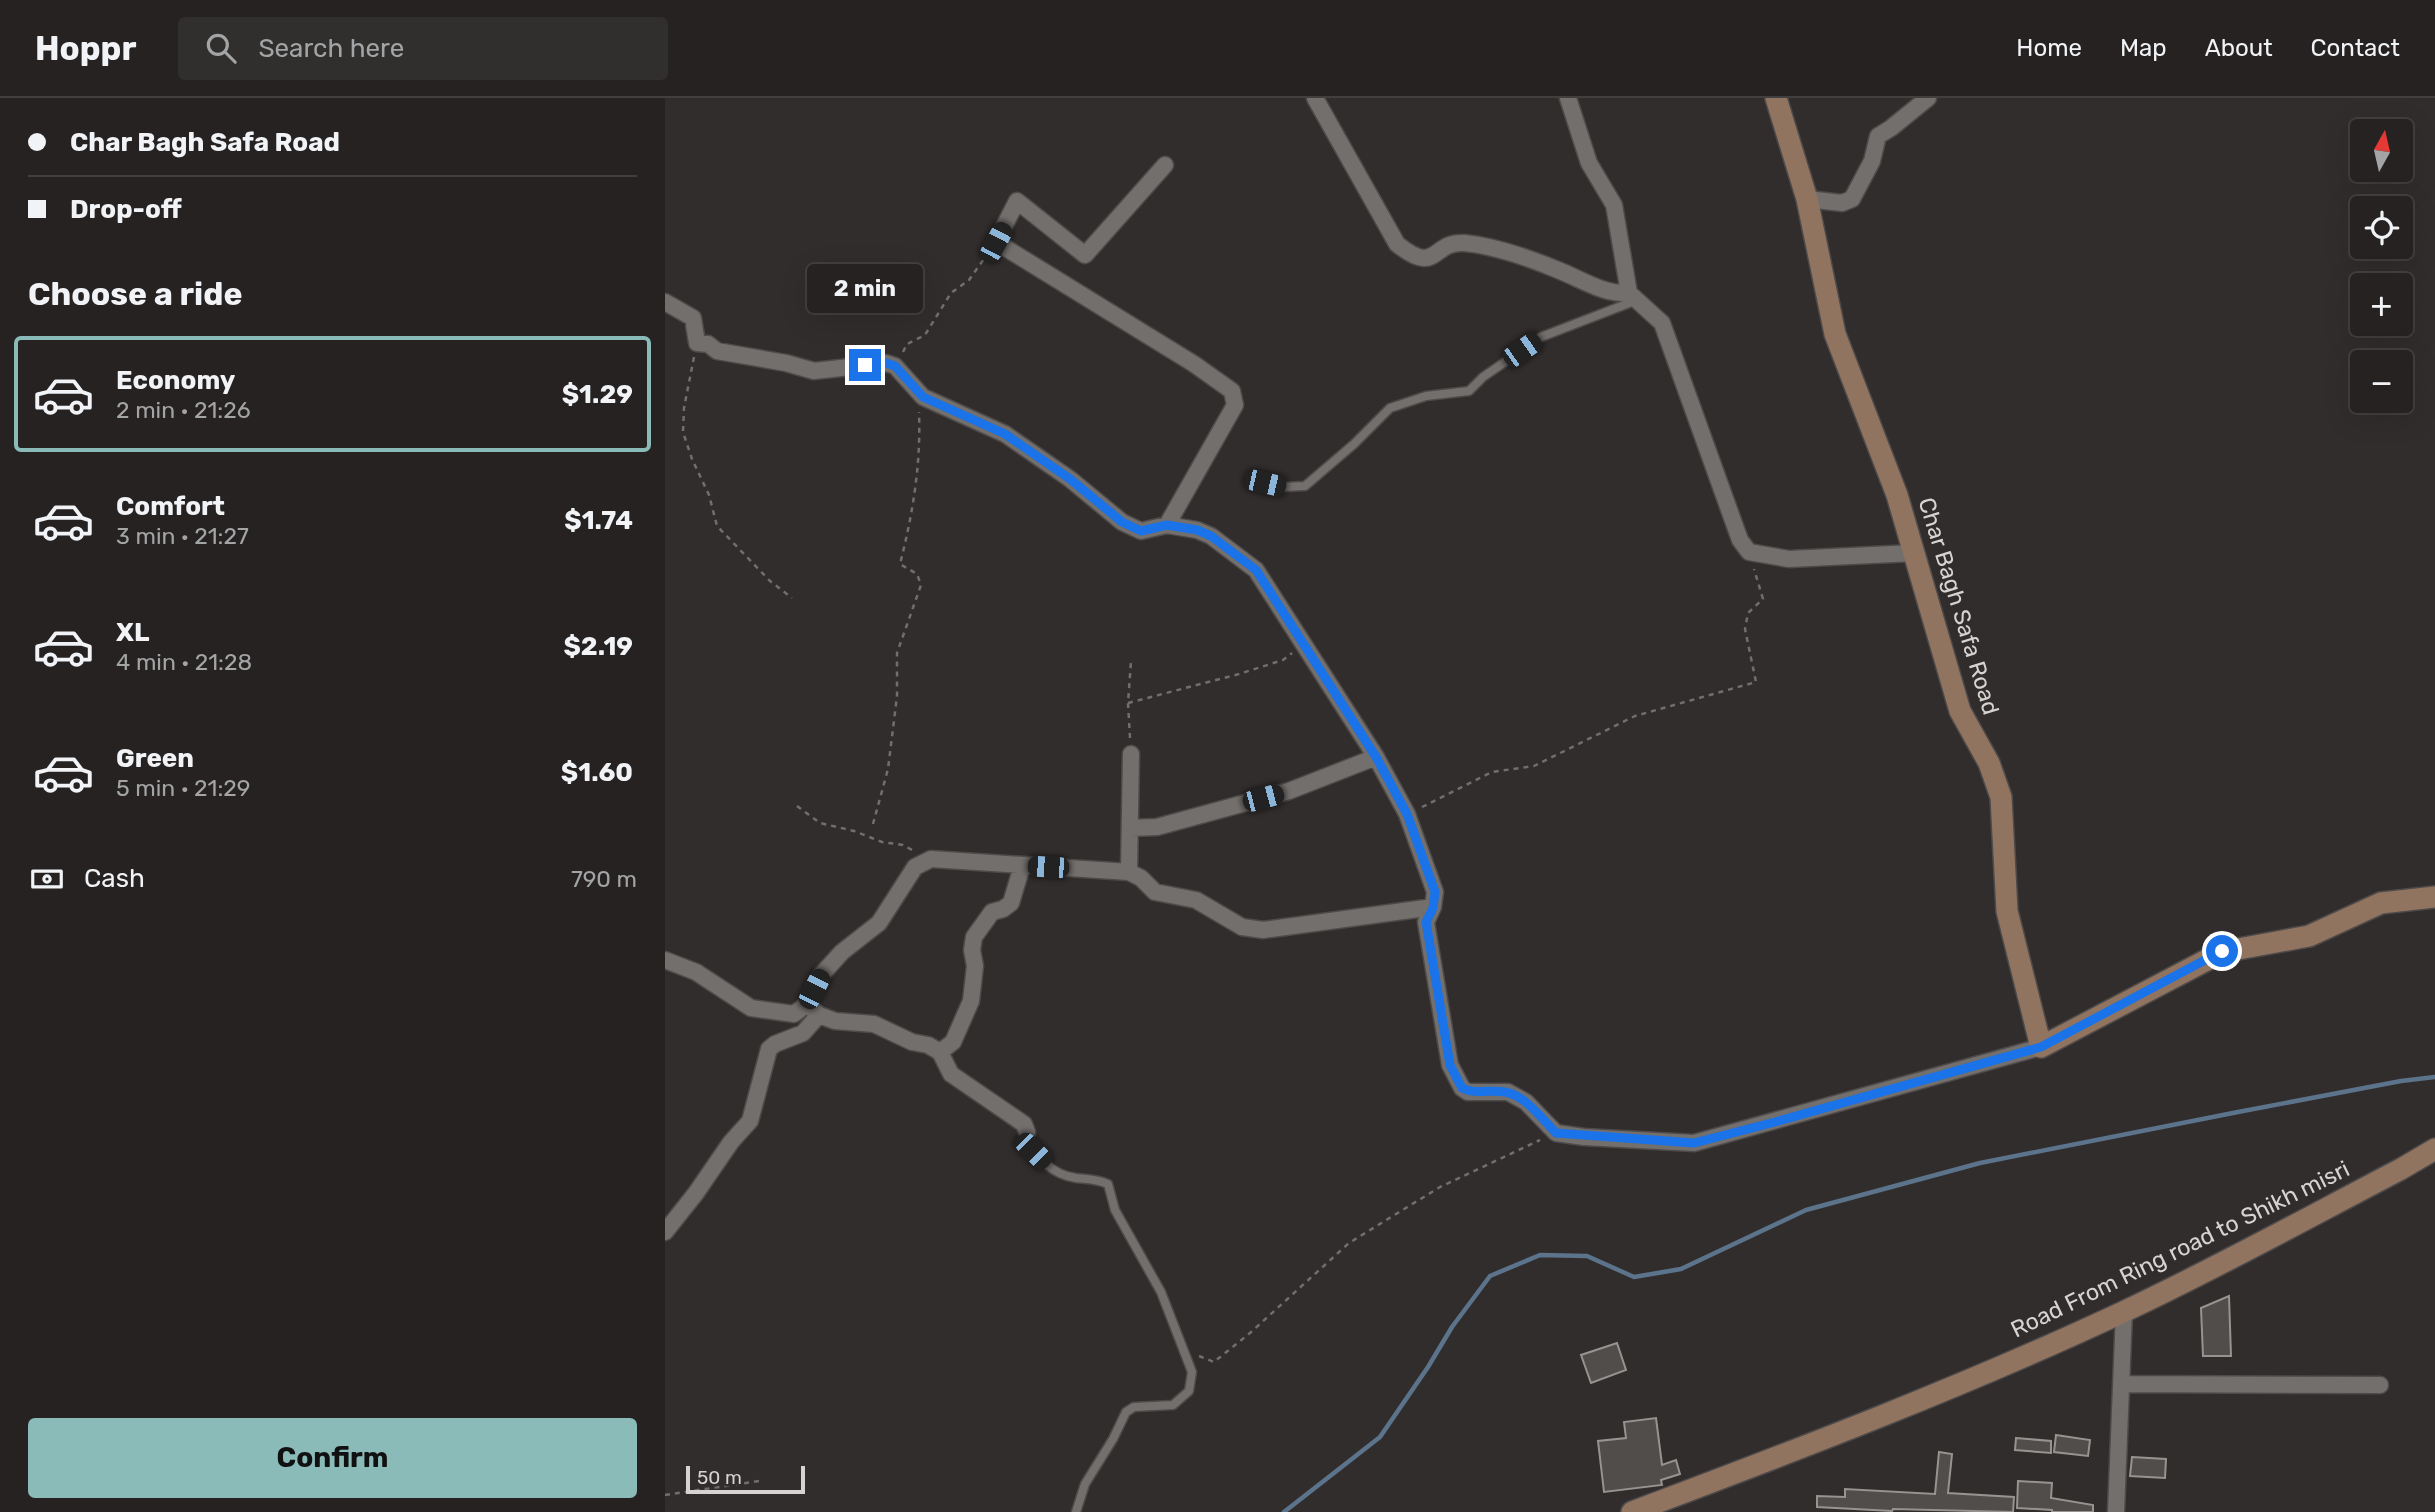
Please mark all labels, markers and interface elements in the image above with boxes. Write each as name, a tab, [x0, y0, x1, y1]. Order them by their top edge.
search box	[178, 17, 668, 80]
text: Hoppr	[35, 29, 136, 68]
icon: search	[202, 29, 240, 67]
text: Search here	[258, 33, 404, 64]
text: Home	[2016, 34, 2082, 62]
text: Map	[2120, 34, 2167, 62]
text: About	[2205, 34, 2273, 62]
text: Contact	[2311, 34, 2400, 62]
north arrow	[2350, 119, 2413, 182]
map controls	[2350, 119, 2413, 413]
text: Char Bagh Safa Road	[70, 127, 340, 158]
text: Drop-off	[70, 194, 182, 225]
button: locate	[2350, 196, 2413, 259]
car	[977, 219, 1016, 265]
callout: 2 min	[807, 264, 923, 313]
button: +	[2350, 273, 2413, 336]
text: 2 min	[834, 274, 896, 302]
text: Choose a ride	[28, 275, 242, 313]
car	[1499, 329, 1546, 371]
route end	[849, 349, 881, 381]
button: −	[2350, 350, 2413, 413]
icon: car	[32, 363, 95, 426]
text: Economy	[116, 365, 235, 396]
text: $1.29	[562, 379, 633, 410]
text: 2 min · 21:26	[116, 396, 251, 424]
car	[1243, 468, 1288, 498]
icon: car	[32, 489, 95, 552]
text: Comfort	[116, 491, 225, 522]
street label: Char Bagh Safa Road	[1913, 494, 2005, 718]
text: $1.74	[564, 505, 633, 536]
text: 3 min · 21:27	[116, 522, 249, 550]
icon: car	[32, 615, 95, 678]
text: XL	[116, 617, 149, 648]
text: $2.19	[563, 631, 633, 662]
text: 4 min · 21:28	[116, 648, 252, 676]
icon: car	[32, 741, 95, 804]
text: Green	[116, 743, 194, 774]
text: $1.60	[561, 757, 633, 788]
text: 5 min · 21:29	[116, 774, 250, 802]
car	[1240, 782, 1287, 814]
car	[1027, 855, 1070, 879]
icon: cash	[28, 860, 66, 898]
text: Cash	[84, 863, 145, 894]
text: 790 m	[571, 865, 637, 893]
route start	[2206, 935, 2238, 967]
car	[796, 966, 833, 1012]
car	[1011, 1129, 1056, 1173]
street label: Road From Ring road to Shikh misri	[2006, 1155, 2354, 1343]
button: Confirm	[28, 1418, 637, 1498]
scale bar	[686, 1463, 805, 1495]
text: 50 m	[697, 1466, 742, 1489]

